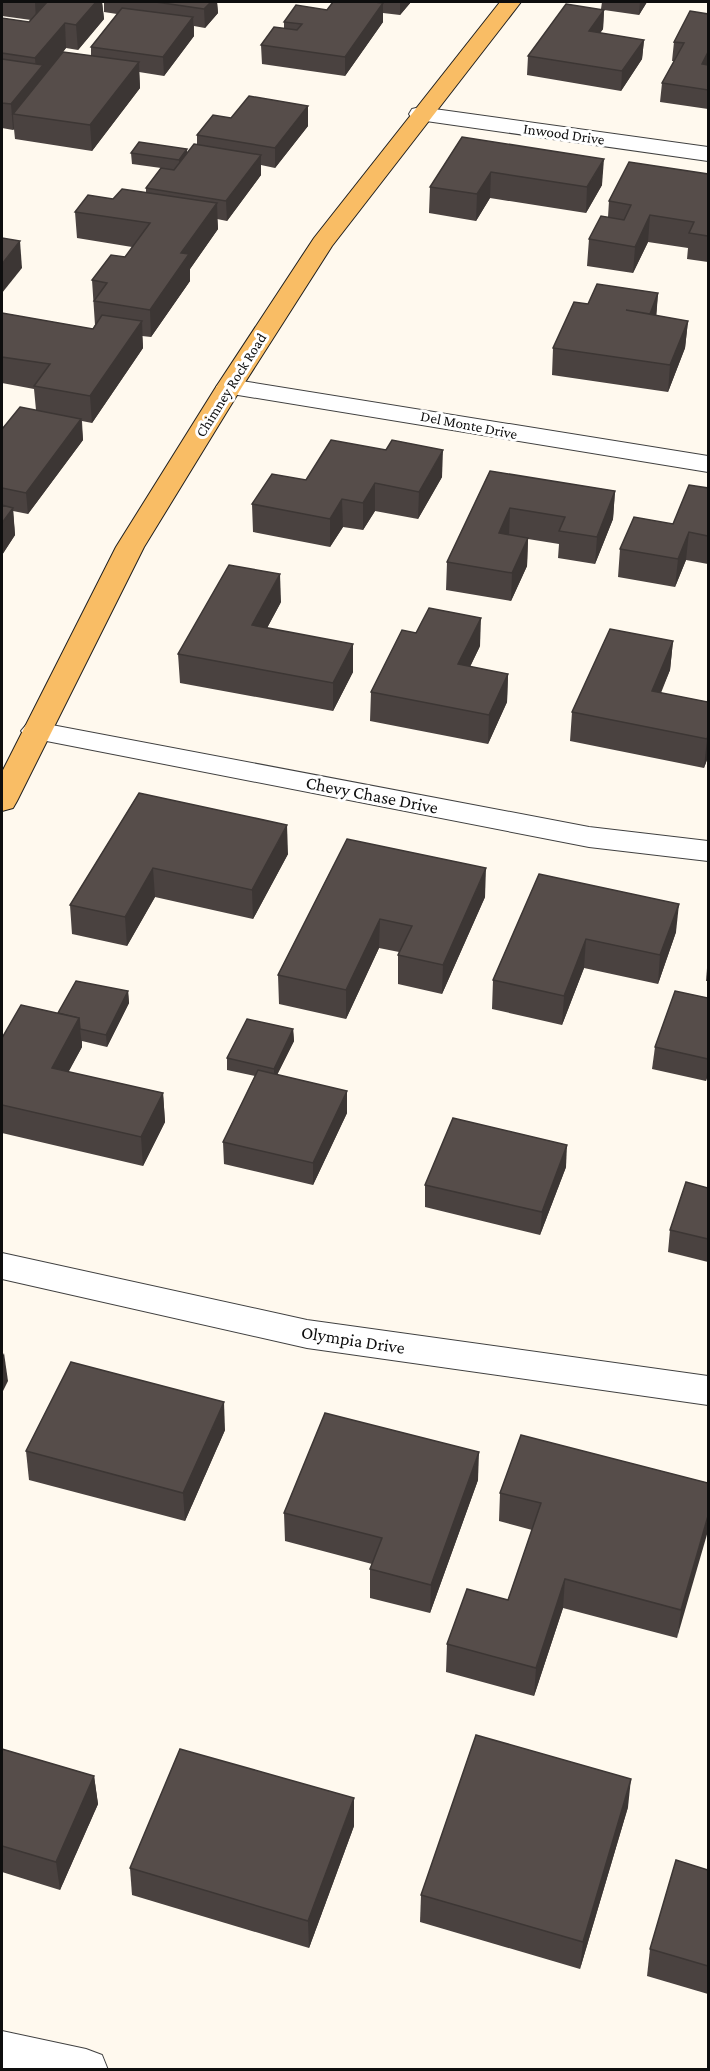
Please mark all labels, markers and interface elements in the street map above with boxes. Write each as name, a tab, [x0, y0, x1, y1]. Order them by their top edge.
street label: Inwood Drive	[522, 120, 606, 148]
street label: Chimney Rock Road	[193, 330, 270, 440]
street label: Del Monte Drive	[419, 408, 519, 442]
street label: Chevy Chase Drive	[304, 772, 440, 818]
street label: Olympia Drive	[300, 1322, 406, 1358]

